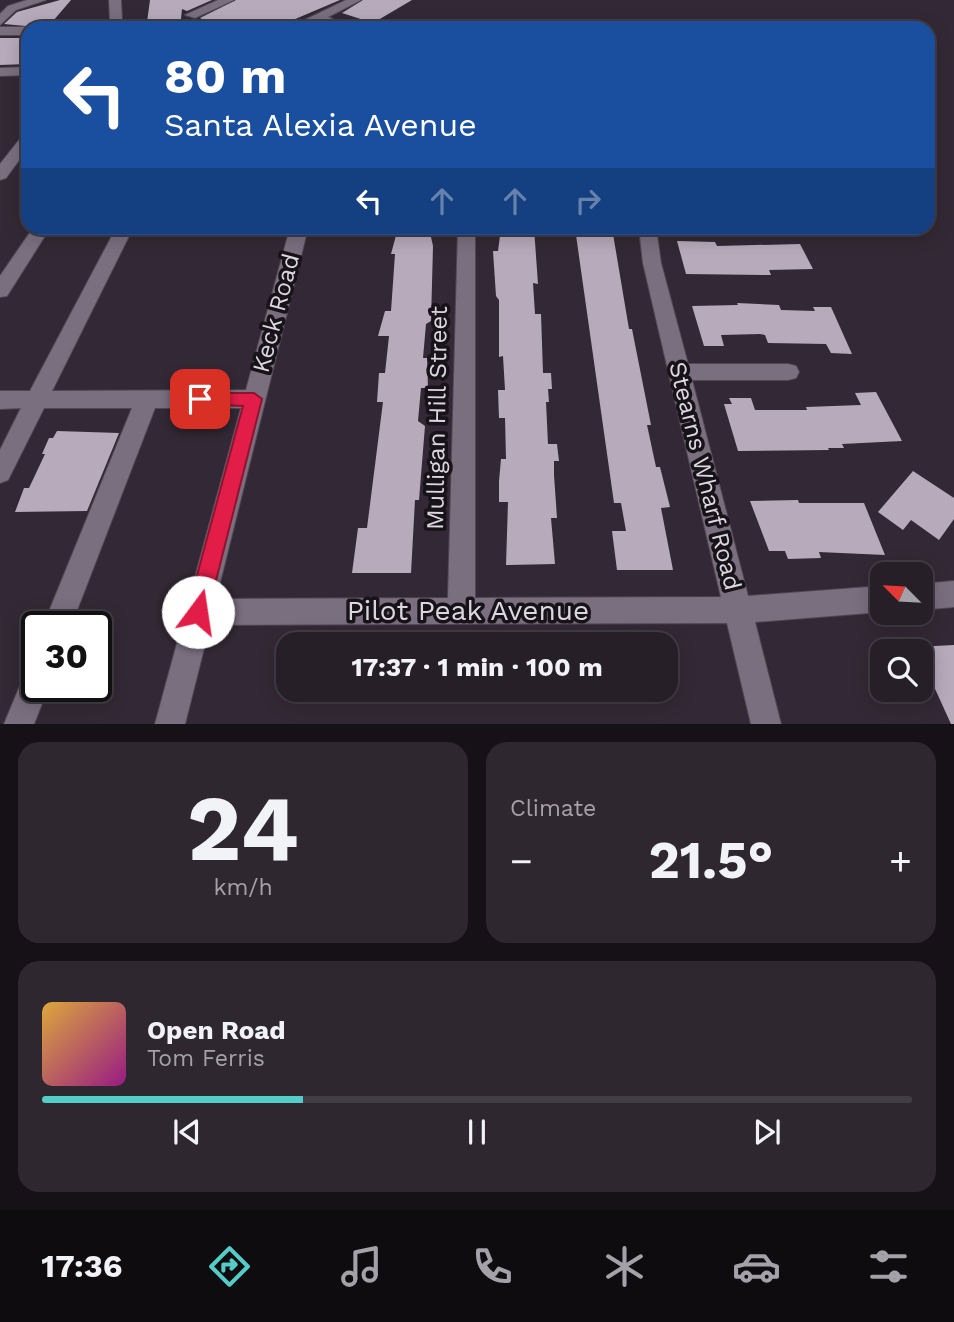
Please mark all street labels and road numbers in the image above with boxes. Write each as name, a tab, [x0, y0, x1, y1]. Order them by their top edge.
street label: Keck Road	[247, 251, 305, 375]
street label: Mulligan Hill Street	[421, 306, 453, 530]
street label: Stearns Wharf Road	[663, 359, 747, 593]
street label: Pilot Peak Avenue	[347, 594, 589, 627]

